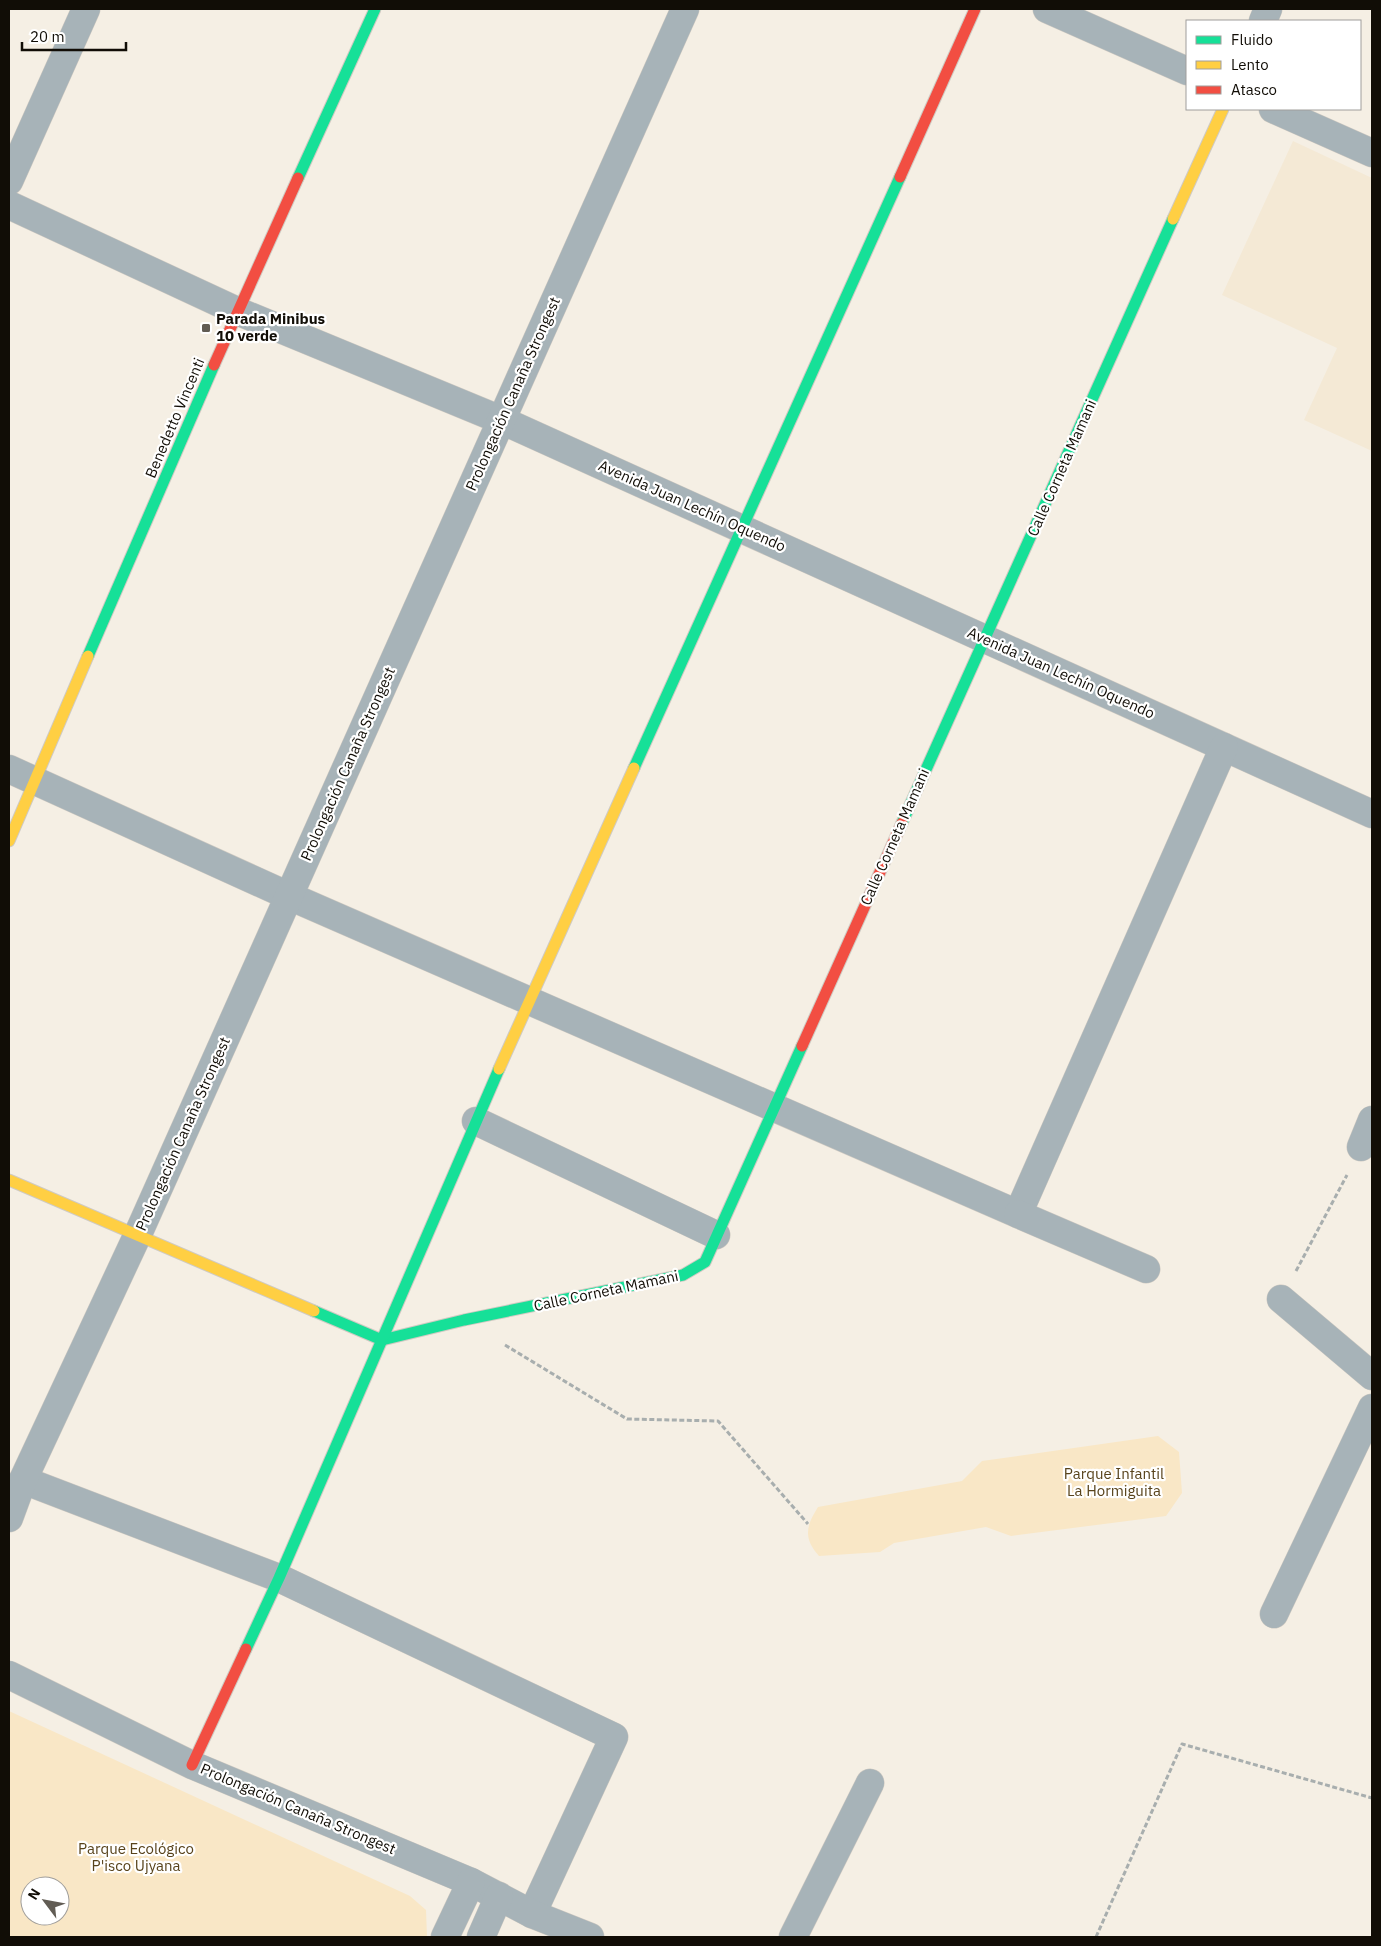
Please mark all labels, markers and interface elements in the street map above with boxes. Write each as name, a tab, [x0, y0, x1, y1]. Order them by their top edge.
scale bar	[22, 20, 126, 52]
legend	[1186, 20, 1361, 110]
text: 20 m	[30, 27, 65, 46]
text: Fluido	[1231, 30, 1273, 49]
text: Lento	[1231, 55, 1269, 74]
text: Atasco	[1231, 80, 1277, 99]
street label: Prolongación Canaña Strongest	[461, 294, 564, 494]
place label: Parada Minibus 10 verde	[216, 309, 326, 345]
marker: Parada Minibus 10 verde	[200, 322, 212, 334]
street label: Benedetto Vincenti	[141, 355, 208, 481]
street label: Calle Corneta Mamani	[1023, 397, 1100, 539]
street label: Avenida Juan Lechín Oquendo	[596, 456, 789, 555]
street label: Avenida Juan Lechín Oquendo	[965, 623, 1158, 722]
street label: Prolongación Canaña Strongest	[296, 664, 399, 864]
street label: Calle Corneta Mamani	[856, 766, 933, 908]
street label: Prolongación Canaña Strongest	[131, 1034, 234, 1234]
street label: Calle Corneta Mamani	[532, 1266, 680, 1315]
park label: Parque Infantil La Hormiguita	[1064, 1464, 1164, 1500]
street label: Prolongación Canaña Strongest	[198, 1759, 399, 1858]
park label: Parque Ecológico P'isco Ujyana	[78, 1839, 194, 1875]
north arrow	[20, 1876, 70, 1926]
text: N	[24, 1885, 44, 1903]

